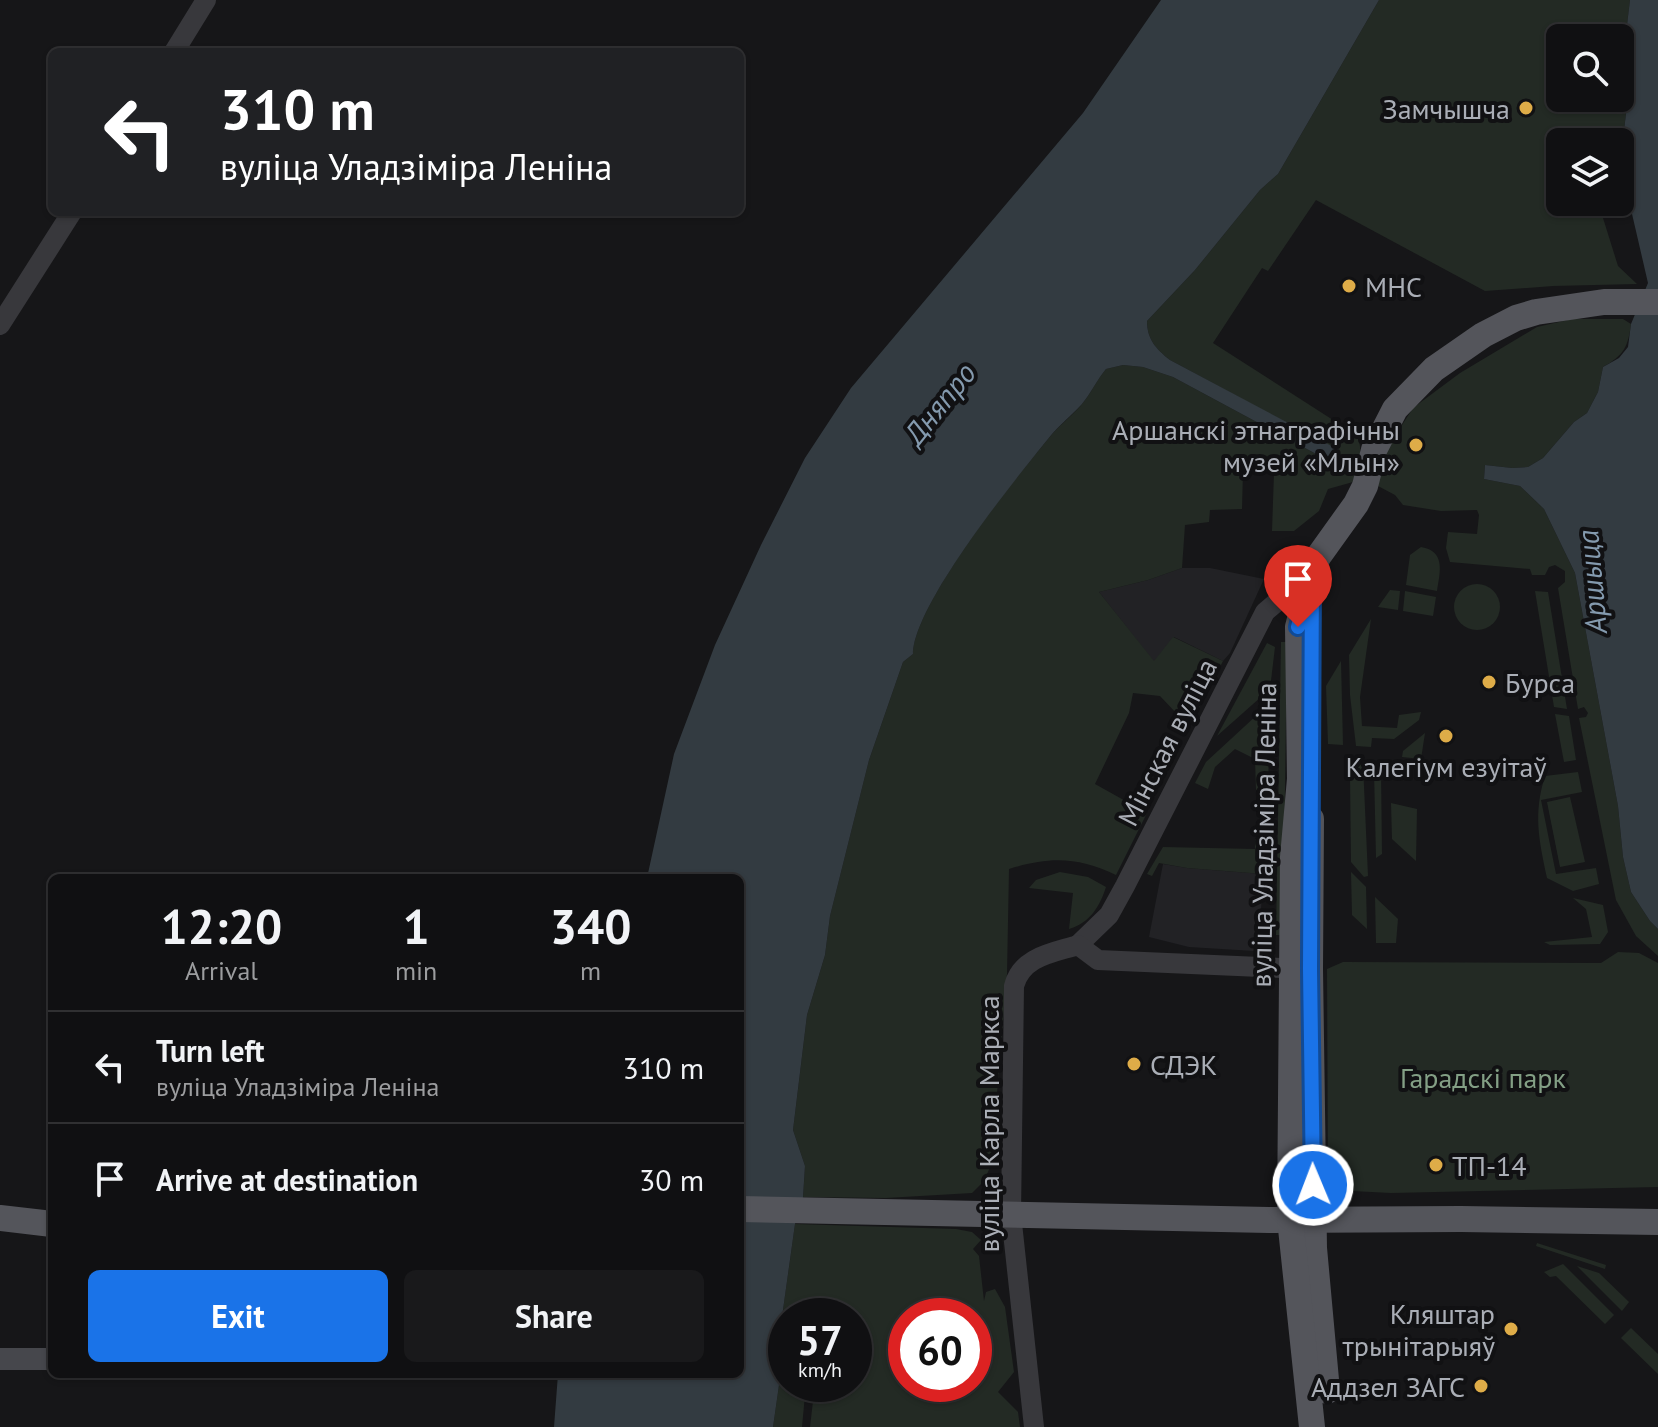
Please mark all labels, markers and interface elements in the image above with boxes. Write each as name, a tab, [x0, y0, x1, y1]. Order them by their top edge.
map controls	[1546, 24, 1634, 216]
button: search	[1546, 24, 1634, 112]
text: 310 m	[220, 73, 375, 145]
icon: left	[88, 80, 192, 184]
place label: Замчышча	[1382, 90, 1510, 127]
marker: Замчышча	[1517, 99, 1535, 117]
button: layers	[1546, 128, 1634, 216]
text: вуліца Уладзіміра Леніна	[220, 143, 612, 190]
place label: МНС	[1365, 268, 1422, 305]
marker: МНС	[1340, 277, 1358, 295]
water label: Дняпро	[893, 354, 984, 454]
place label: Аршанскі этнаграфічны музей «Млын»	[1112, 411, 1400, 480]
marker: Аршанскі этнаграфічны музей «Млын»	[1407, 436, 1425, 454]
water label: Аршыца	[1567, 528, 1615, 636]
pin	[1264, 545, 1332, 627]
icon: arrive	[1276, 557, 1320, 601]
street label: Мінская вуліца	[1109, 652, 1225, 832]
place label: Бурса	[1505, 664, 1575, 701]
marker: Бурса	[1480, 673, 1498, 691]
street label: вуліца Уладзіміра Леніна	[1242, 682, 1284, 988]
marker: Калегіум езуітаў	[1437, 727, 1455, 745]
place label: Калегіум езуітаў	[1346, 748, 1546, 785]
text: 12:20	[161, 895, 282, 957]
text: 1	[402, 895, 430, 957]
text: 340	[550, 895, 631, 957]
text: Arrival	[185, 954, 258, 987]
text: min	[395, 954, 437, 987]
text: m	[580, 954, 601, 987]
street label: вуліца Карла Маркса	[970, 995, 1007, 1253]
text: Turn left	[156, 1031, 264, 1070]
icon: left	[88, 1045, 132, 1089]
place label: СДЭК	[1150, 1046, 1217, 1083]
text: 310 m	[623, 1048, 704, 1087]
marker: СДЭК	[1125, 1055, 1143, 1073]
park label: Гарадскі парк	[1400, 1059, 1566, 1096]
text: вуліца Уладзіміра Леніна	[156, 1070, 439, 1103]
position arrow	[1271, 1143, 1355, 1227]
place label: ТП-14	[1452, 1147, 1527, 1184]
marker: ТП-14	[1427, 1156, 1445, 1174]
icon: arrive	[88, 1157, 132, 1201]
text: Arrive at destination	[156, 1160, 418, 1199]
text: 30 m	[639, 1160, 704, 1199]
button: Exit	[88, 1270, 388, 1362]
button: Share	[404, 1270, 704, 1362]
place label: Кляштар трынітарыяў	[1343, 1295, 1495, 1364]
speed limit sign: 60	[888, 1298, 992, 1402]
text: 57	[797, 1314, 843, 1366]
marker: Кляштар трынітарыяў	[1502, 1320, 1520, 1338]
text: km/h	[798, 1357, 842, 1383]
place label: Аддзел ЗАГС	[1311, 1368, 1465, 1405]
marker: Аддзел ЗАГС	[1472, 1377, 1490, 1395]

